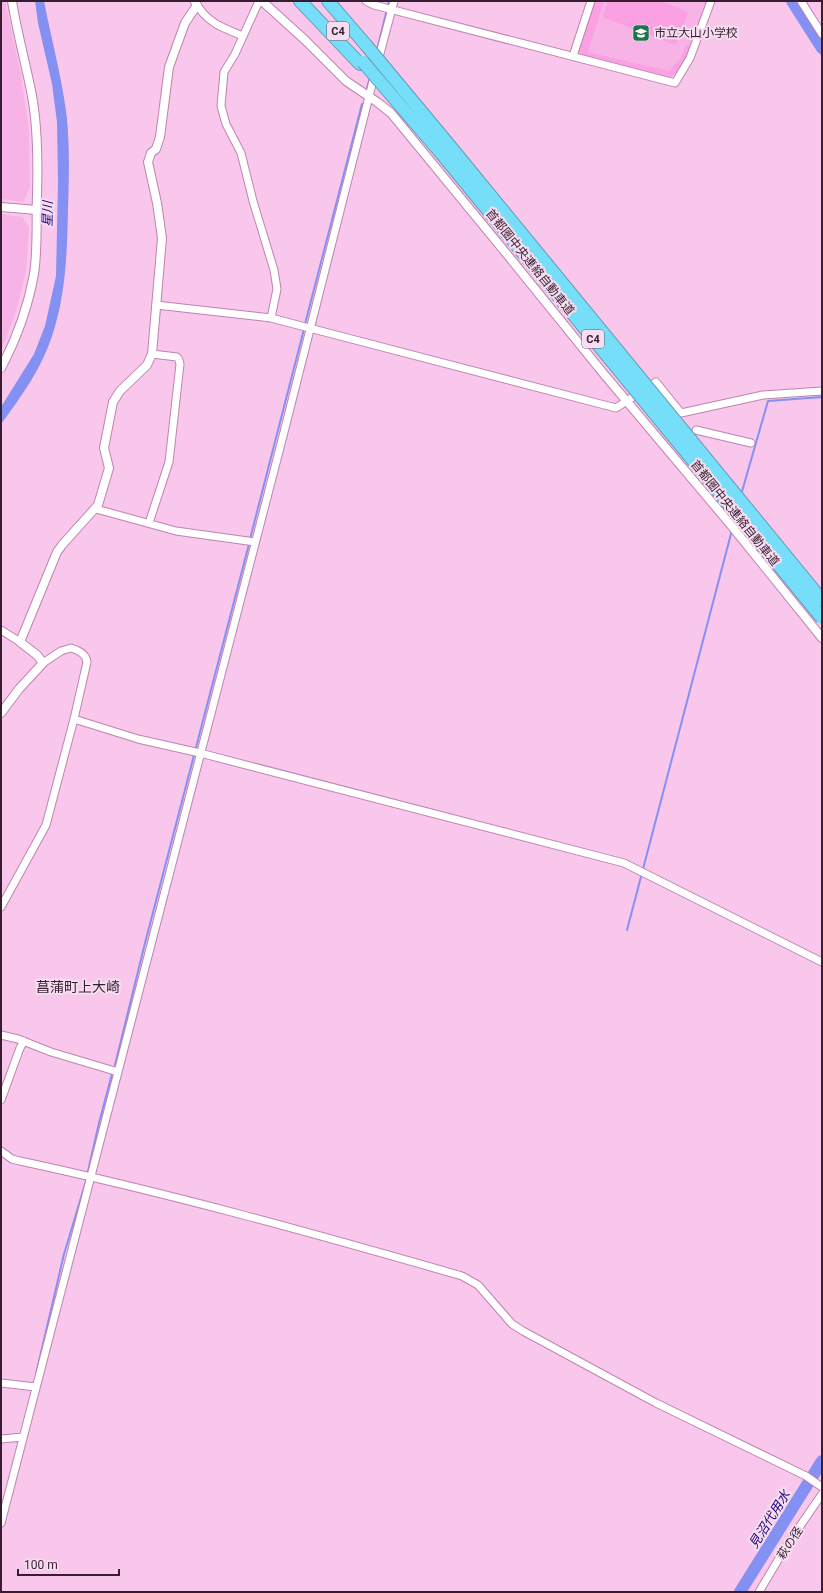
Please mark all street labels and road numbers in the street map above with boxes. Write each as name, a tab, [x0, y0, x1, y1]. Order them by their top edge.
road number: C4	[327, 22, 349, 40]
street label: 首都圏中央連絡自動車道	[483, 206, 577, 318]
road number: C4	[582, 330, 604, 348]
street label: 首都圏中央連絡自動車道	[688, 457, 782, 569]
street label: 萩の径	[774, 1524, 806, 1562]

